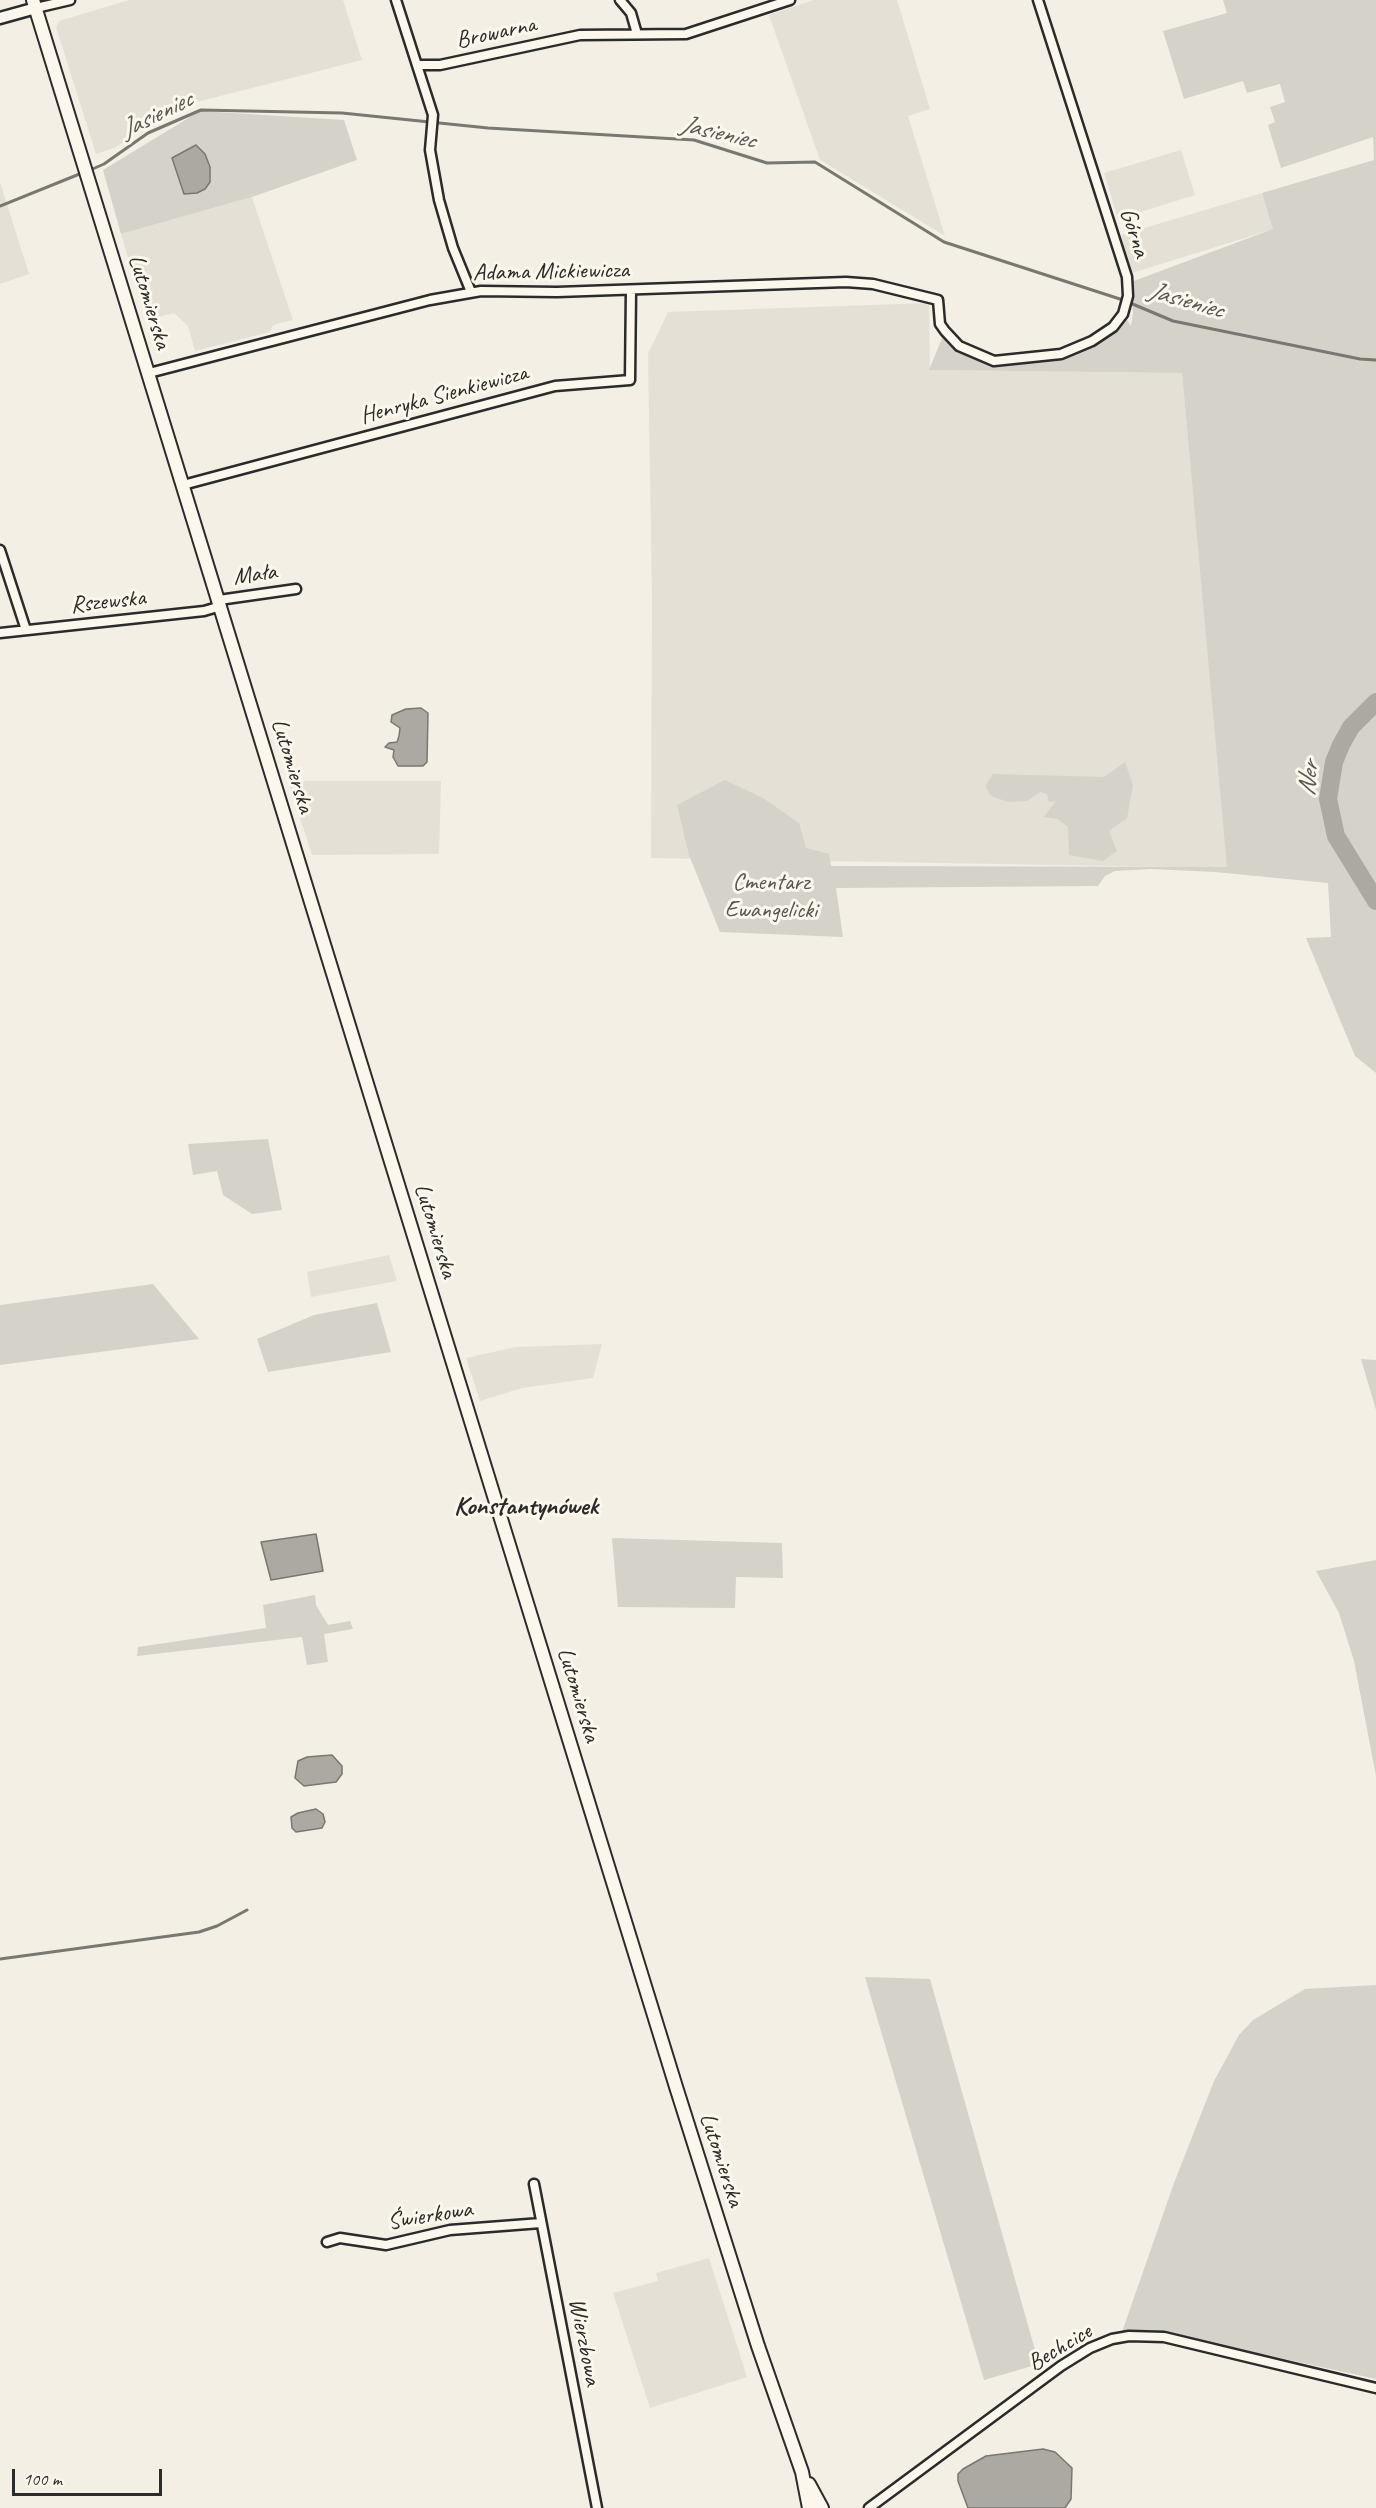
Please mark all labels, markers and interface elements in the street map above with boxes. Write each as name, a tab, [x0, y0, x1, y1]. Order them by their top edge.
street label: Browarna	[453, 11, 539, 55]
water label: Jasieniec	[116, 84, 198, 146]
water label: Jasieniec	[677, 109, 759, 157]
street label: Górna	[1113, 205, 1155, 261]
street label: Lutomierska	[121, 252, 177, 352]
street label: Adama Mickiewicza	[473, 256, 629, 288]
water label: Jasieniec	[1145, 276, 1227, 326]
street label: Henryka Sienkiewicza	[357, 359, 531, 431]
street label: Mała	[231, 558, 279, 592]
street label: Rszewska	[69, 584, 147, 620]
street label: Lutomierska	[264, 716, 320, 816]
water label: Ner	[1291, 760, 1327, 798]
park label: Cmentarz Ewangelicki	[725, 869, 817, 925]
street label: Lutomierska	[407, 1181, 463, 1281]
district label: Konstantynówek	[454, 1491, 598, 1523]
street label: Lutomierska	[550, 1645, 606, 1745]
street label: Lutomierska	[692, 2110, 750, 2210]
street label: Świerkowa	[386, 2195, 474, 2237]
street label: Wierzbowa	[561, 2296, 607, 2388]
street label: Bechcice	[1023, 2318, 1097, 2378]
scale bar	[15, 2457, 165, 2495]
text: 100 m	[23, 2468, 62, 2490]

